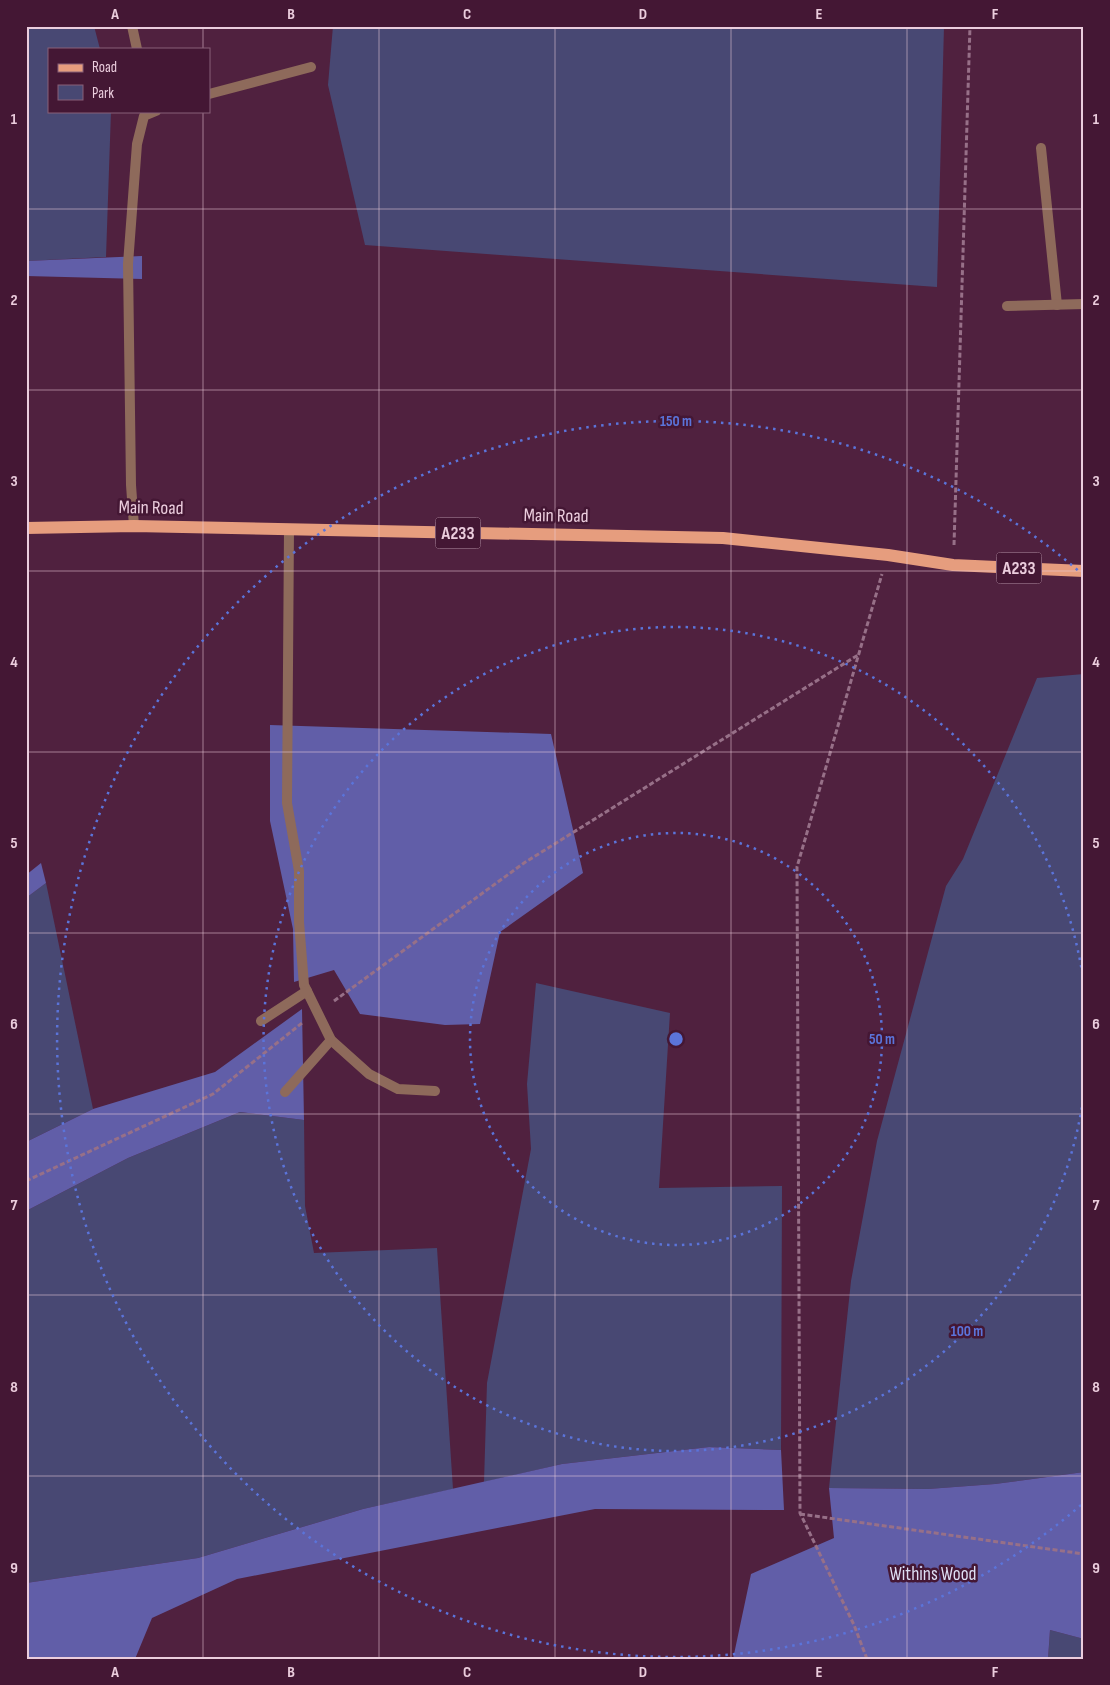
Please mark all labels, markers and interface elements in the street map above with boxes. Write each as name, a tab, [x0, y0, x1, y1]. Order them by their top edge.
text: A	[110, 5, 119, 24]
text: B	[287, 5, 295, 24]
text: C	[463, 5, 471, 24]
text: D	[639, 5, 647, 24]
text: E	[816, 5, 823, 24]
text: F	[992, 5, 999, 24]
legend	[48, 48, 210, 112]
text: Road	[92, 58, 117, 77]
text: Park	[92, 84, 114, 103]
text: 1	[11, 110, 18, 129]
text: 1	[1093, 110, 1100, 129]
text: 2	[10, 291, 18, 310]
text: 2	[1092, 291, 1100, 310]
text: 150 m	[660, 412, 692, 431]
text: 3	[10, 472, 18, 491]
text: 3	[1092, 472, 1100, 491]
street label: Main Road	[118, 496, 184, 520]
street label: Main Road	[523, 504, 589, 528]
road number: A233	[436, 518, 480, 548]
road number: A233	[996, 552, 1042, 584]
text: 4	[10, 653, 18, 672]
text: 4	[1092, 653, 1100, 672]
text: 5	[10, 834, 18, 853]
text: 5	[1092, 834, 1100, 853]
text: 6	[10, 1015, 18, 1034]
text: 6	[1092, 1015, 1100, 1034]
centre of rings	[667, 1030, 685, 1048]
text: 50 m	[869, 1030, 895, 1049]
text: 7	[11, 1196, 18, 1215]
text: 7	[1093, 1196, 1100, 1215]
text: 100 m	[951, 1322, 983, 1341]
text: 8	[10, 1378, 18, 1397]
text: 8	[1092, 1378, 1100, 1397]
text: 9	[10, 1559, 18, 1578]
text: 9	[1092, 1559, 1100, 1578]
park label: Withins Wood	[889, 1563, 977, 1586]
text: A	[110, 1663, 119, 1682]
text: B	[287, 1663, 295, 1682]
text: C	[463, 1663, 471, 1682]
text: D	[639, 1663, 647, 1682]
text: E	[816, 1663, 823, 1682]
text: F	[992, 1663, 999, 1682]

